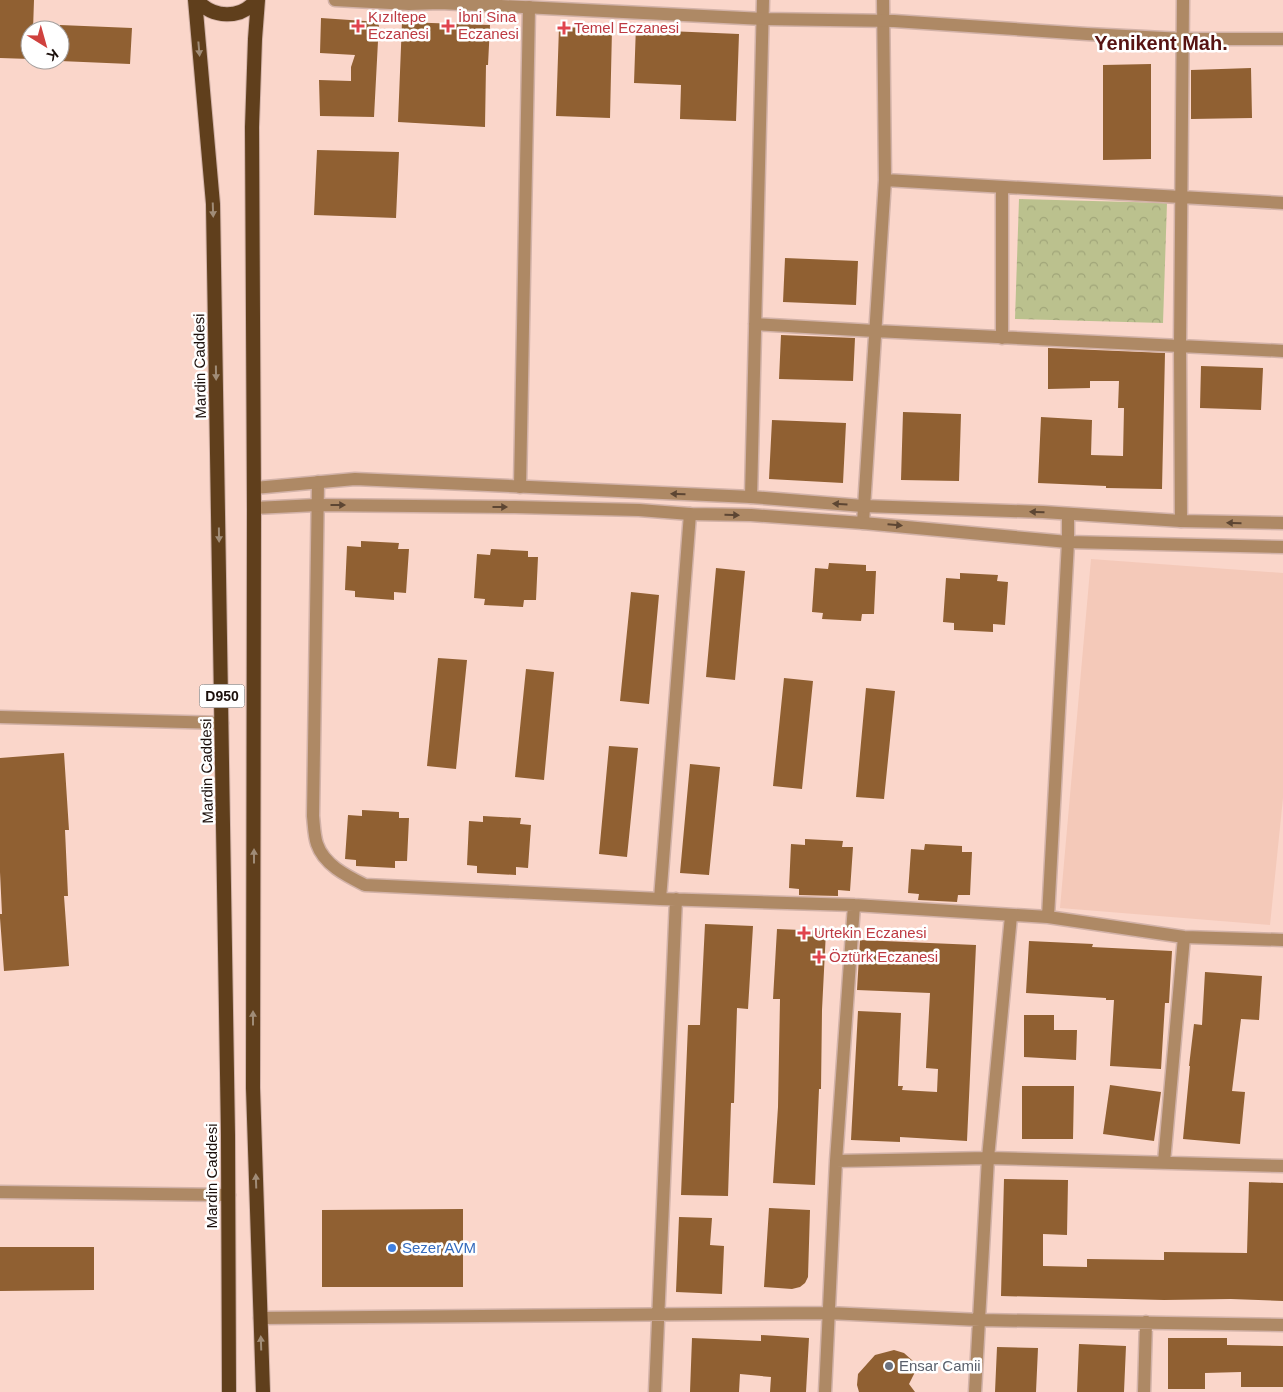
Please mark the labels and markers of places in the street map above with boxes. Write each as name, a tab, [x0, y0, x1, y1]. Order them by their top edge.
place label: Kızıltepe Eczanesi	[368, 8, 429, 42]
place label: İbni Sina Eczanesi	[458, 8, 519, 42]
place label: Temel Eczanesi	[574, 19, 679, 36]
marker: Kızıltepe Eczanesi	[352, 20, 364, 32]
marker: İbni Sina Eczanesi	[442, 20, 454, 32]
marker: Temel Eczanesi	[558, 22, 570, 34]
place label: Urtekin Eczanesi	[814, 924, 927, 941]
marker: Urtekin Eczanesi	[798, 927, 810, 939]
place label: Öztürk Eczanesi	[829, 948, 938, 965]
marker: Öztürk Eczanesi	[813, 951, 825, 963]
place label: Sezer AVM	[402, 1239, 476, 1256]
marker: Sezer AVM	[386, 1242, 398, 1254]
place label: Ensar Camii	[899, 1357, 981, 1374]
marker: Ensar Camii	[883, 1360, 895, 1372]

